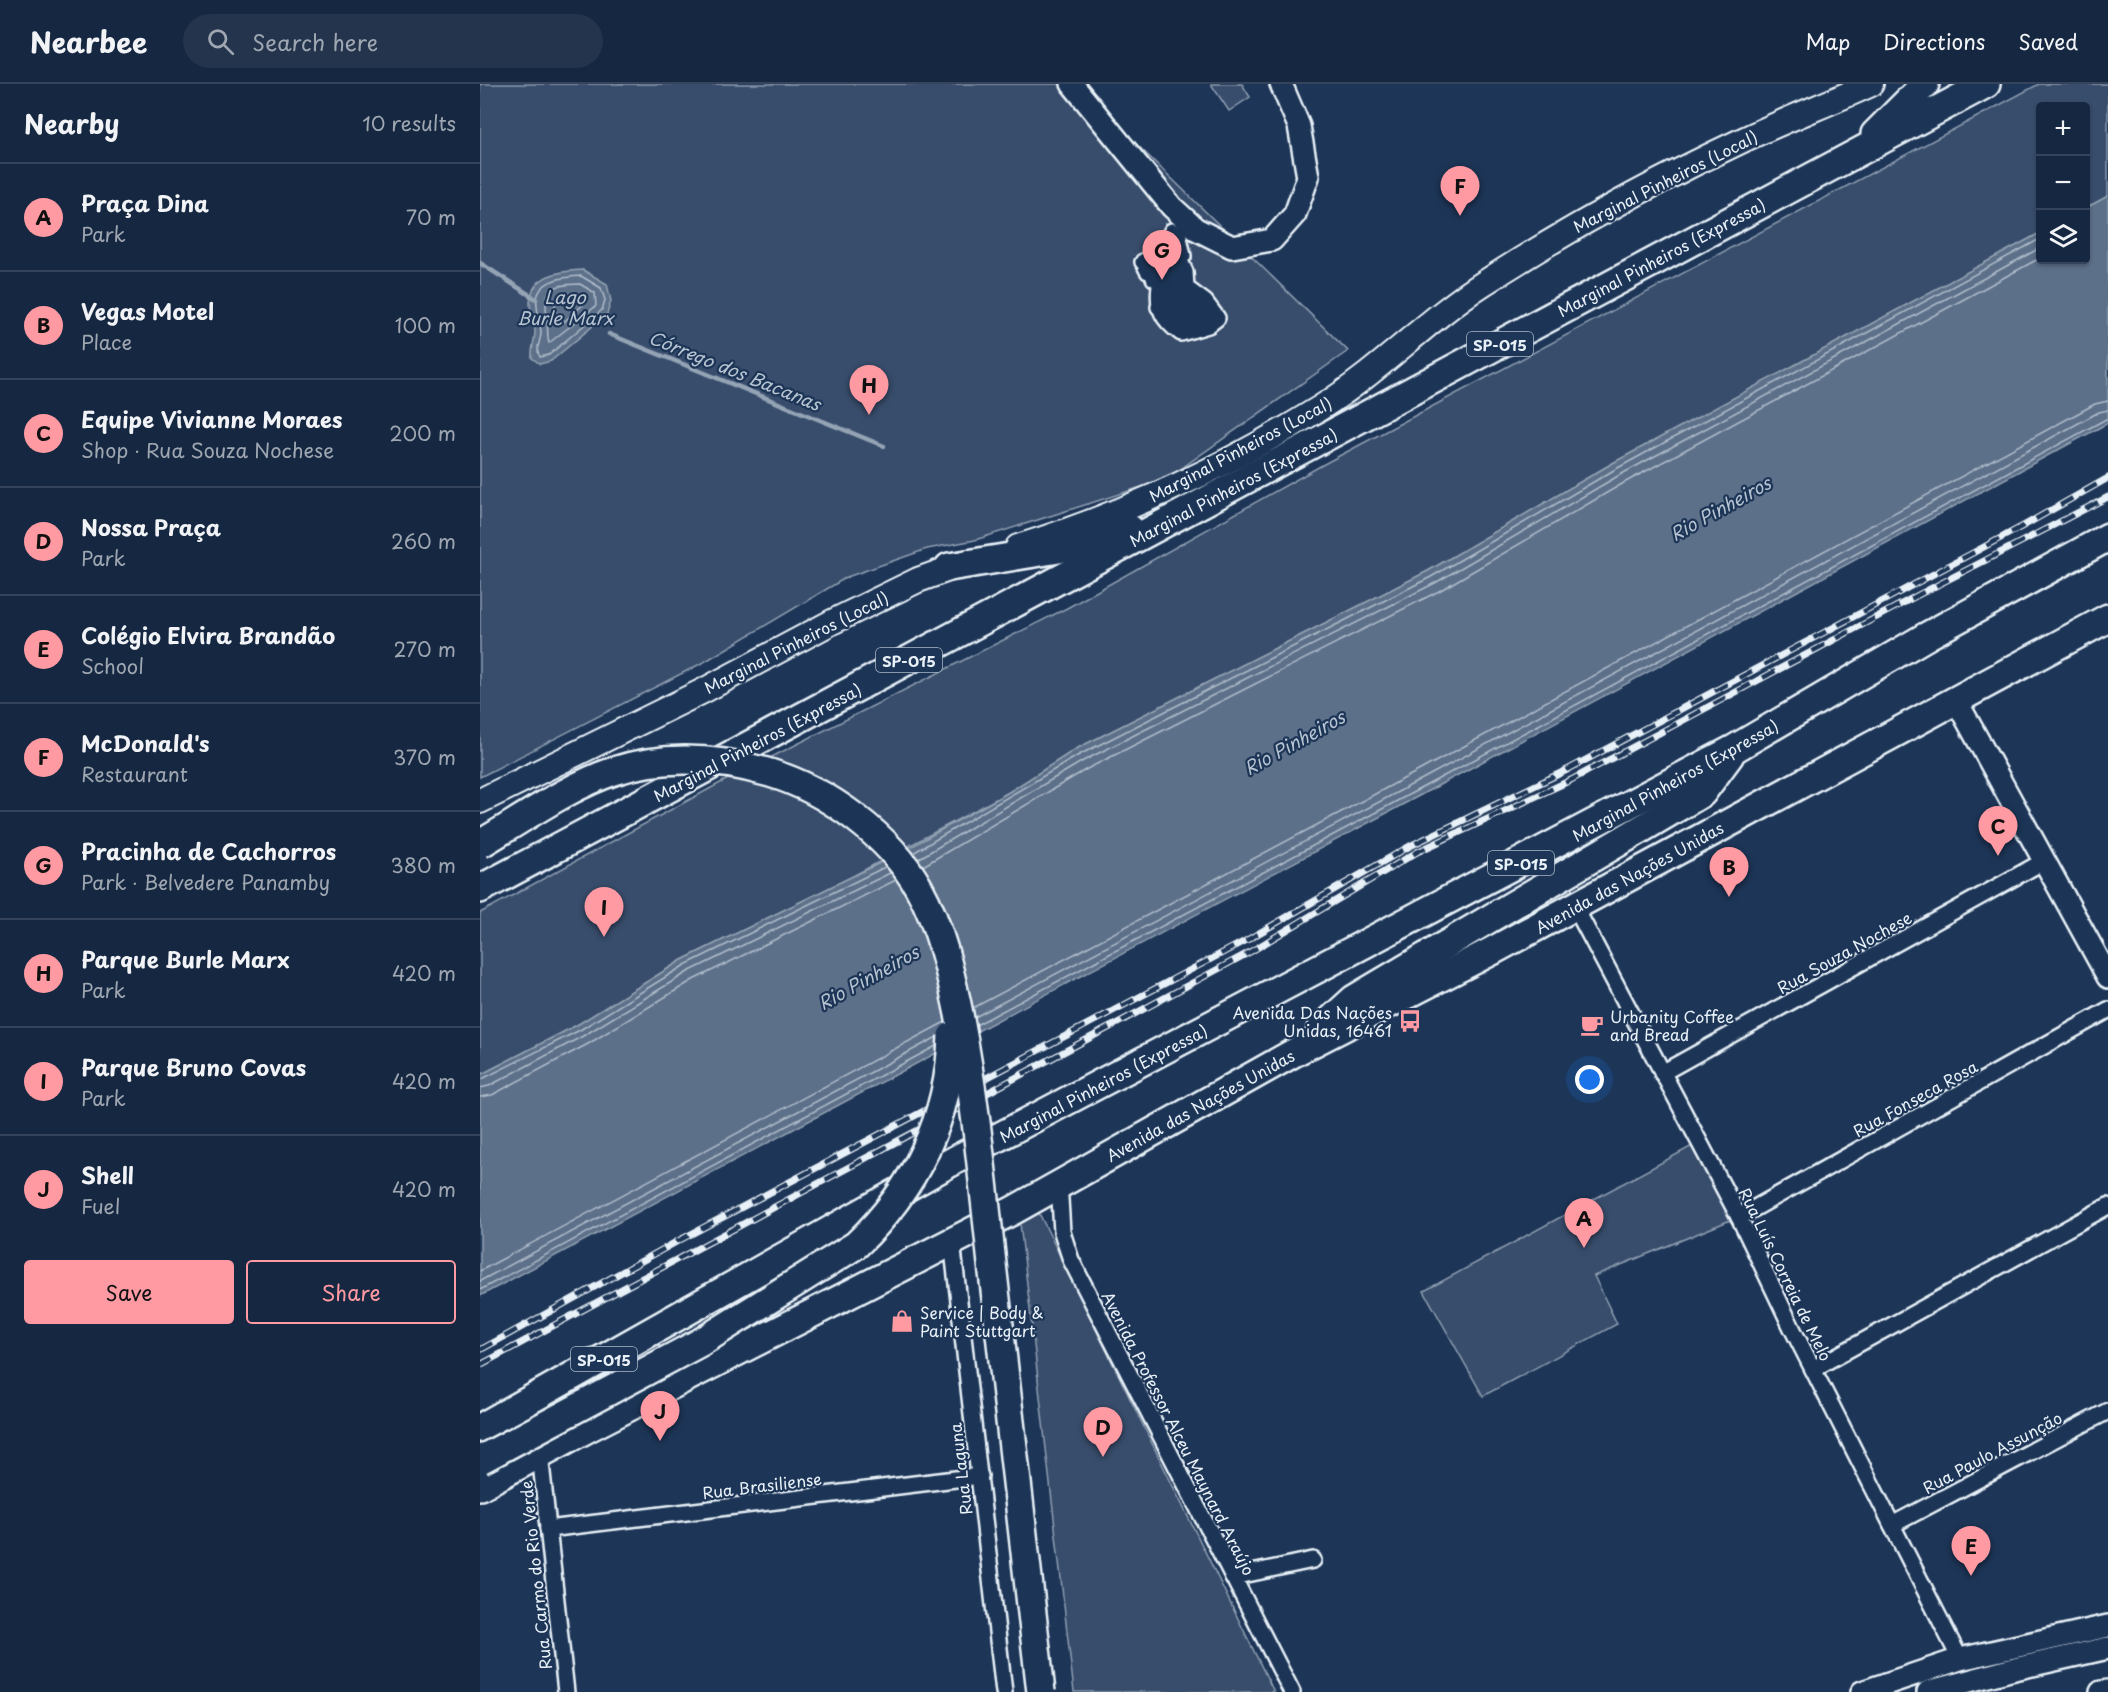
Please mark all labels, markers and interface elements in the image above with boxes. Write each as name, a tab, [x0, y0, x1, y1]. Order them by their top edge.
search box	[183, 14, 603, 68]
text: Nearbee	[30, 20, 147, 63]
icon: search	[204, 25, 237, 58]
text: Search here	[252, 25, 378, 58]
text: Map	[1805, 25, 1850, 57]
text: Directions	[1883, 25, 1985, 57]
text: Saved	[2018, 25, 2078, 57]
map controls	[2036, 102, 2090, 264]
button: +	[2036, 102, 2090, 156]
text: Nearby	[24, 104, 119, 143]
text: 10 results	[362, 108, 456, 138]
street label: Marginal Pinheiros (Local)	[1569, 124, 1761, 238]
button: −	[2036, 156, 2090, 210]
pin: F	[1440, 166, 1480, 216]
text: Praça Dina	[81, 186, 209, 219]
street label: Marginal Pinheiros (Expressa)	[1553, 192, 1769, 322]
text: A	[36, 202, 51, 232]
text: 70 m	[406, 202, 456, 232]
button: layers	[2036, 210, 2090, 264]
text: Park	[81, 219, 126, 249]
pin: G	[1142, 230, 1182, 280]
water label: Lago Burle Marx	[517, 283, 616, 331]
text: Vegas Motel	[81, 294, 214, 327]
text: B	[37, 310, 50, 340]
text: 100 m	[395, 310, 456, 340]
water label: Córrego dos Bacanas	[645, 323, 827, 417]
text: Place	[81, 327, 132, 357]
road number: SP-015	[1467, 332, 1533, 356]
pin: H	[850, 366, 888, 415]
street label: Marginal Pinheiros (Local)	[1144, 390, 1336, 508]
text: Equipe Vivianne Moraes	[81, 402, 342, 435]
text: C	[36, 418, 51, 448]
text: 200 m	[389, 418, 456, 448]
street label: Marginal Pinheiros (Expressa)	[1125, 422, 1341, 552]
text: Shop · Rua Souza Nochese	[81, 435, 334, 465]
water label: Rio Pinheiros	[1665, 468, 1777, 547]
text: Nossa Praça	[81, 510, 221, 543]
text: D	[36, 526, 51, 556]
text: 260 m	[391, 526, 456, 556]
text: Park	[81, 543, 126, 573]
street label: Marginal Pinheiros (Local)	[700, 585, 892, 699]
text: Colégio Elvira Brandão	[81, 618, 335, 651]
text: E	[37, 634, 50, 664]
text: 270 m	[393, 634, 456, 664]
road number: SP-015	[876, 648, 942, 672]
text: School	[81, 651, 144, 681]
street label: Marginal Pinheiros (Expressa)	[649, 677, 865, 807]
water label: Rio Pinheiros	[1239, 702, 1351, 781]
street label: Marginal Pinheiros (Expressa)	[1568, 713, 1782, 847]
text: McDonald's	[81, 726, 210, 759]
text: F	[38, 742, 49, 772]
text: 370 m	[393, 742, 456, 772]
text: Restaurant	[81, 759, 188, 789]
pin: C	[1978, 806, 2018, 856]
street label: Avenida das Nações Unidas	[1531, 815, 1727, 939]
text: Pracinha de Cachorros	[81, 834, 336, 867]
pin: B	[1710, 848, 1748, 897]
text: G	[35, 850, 52, 880]
text: 380 m	[390, 850, 456, 880]
road number: SP-015	[1488, 851, 1554, 875]
text: Park · Belvedere Panamby	[81, 867, 330, 897]
pin: I	[584, 888, 624, 937]
street label: Rua Souza Nochese	[1772, 905, 1916, 999]
water label: Rio Pinheiros	[813, 937, 925, 1016]
text: Parque Burle Marx	[81, 942, 290, 975]
text: H	[36, 958, 51, 988]
text: 420 m	[392, 958, 456, 988]
text: Park	[81, 975, 126, 1005]
place label: Avenida Das Nações Unidas, 16461	[1233, 1000, 1392, 1042]
place label: Urbanity Coffee and Bread	[1610, 1004, 1734, 1046]
bus stop icon: Avenida Das Nações Unidas, 16461	[1397, 1008, 1423, 1034]
cafe icon: Urbanity Coffee and Bread	[1579, 1012, 1605, 1038]
street label: Marginal Pinheiros (Expressa)	[995, 1018, 1211, 1148]
street label: Avenida das Nações Unidas	[1102, 1043, 1298, 1167]
text: Parque Bruno Covas	[81, 1050, 306, 1083]
street label: Rua Fonseca Rosa	[1848, 1054, 1982, 1142]
your location	[1575, 1065, 1604, 1094]
text: I	[40, 1066, 47, 1096]
text: 420 m	[392, 1066, 456, 1096]
text: Park	[81, 1083, 126, 1113]
text: Shell	[81, 1158, 134, 1191]
text: J	[37, 1174, 50, 1204]
text: 420 m	[392, 1174, 456, 1204]
street label: Rua Luís Correia de Melo	[1734, 1183, 1839, 1365]
text: Fuel	[81, 1191, 120, 1221]
pin: A	[1564, 1198, 1604, 1248]
button: Save	[24, 1260, 234, 1324]
button: Share	[246, 1260, 456, 1324]
street label: Avenida Professor Alceu Maynard Araújo	[1097, 1287, 1261, 1579]
place label: Service | Body & Paint Stuttgart	[920, 1300, 1044, 1342]
shop icon: Service | Body & Paint Stuttgart	[889, 1308, 915, 1334]
road number: SP-015	[571, 1347, 637, 1371]
pin: J	[640, 1392, 680, 1441]
street label: Rua Paulo Assunção	[1918, 1405, 2066, 1499]
pin: D	[1084, 1408, 1122, 1457]
street label: Rua Laguna	[942, 1422, 978, 1516]
street label: Rua Brasiliense	[701, 1466, 823, 1504]
street label: Rua Carmo do Rio Verde	[513, 1479, 557, 1671]
pin: E	[1952, 1526, 1990, 1576]

